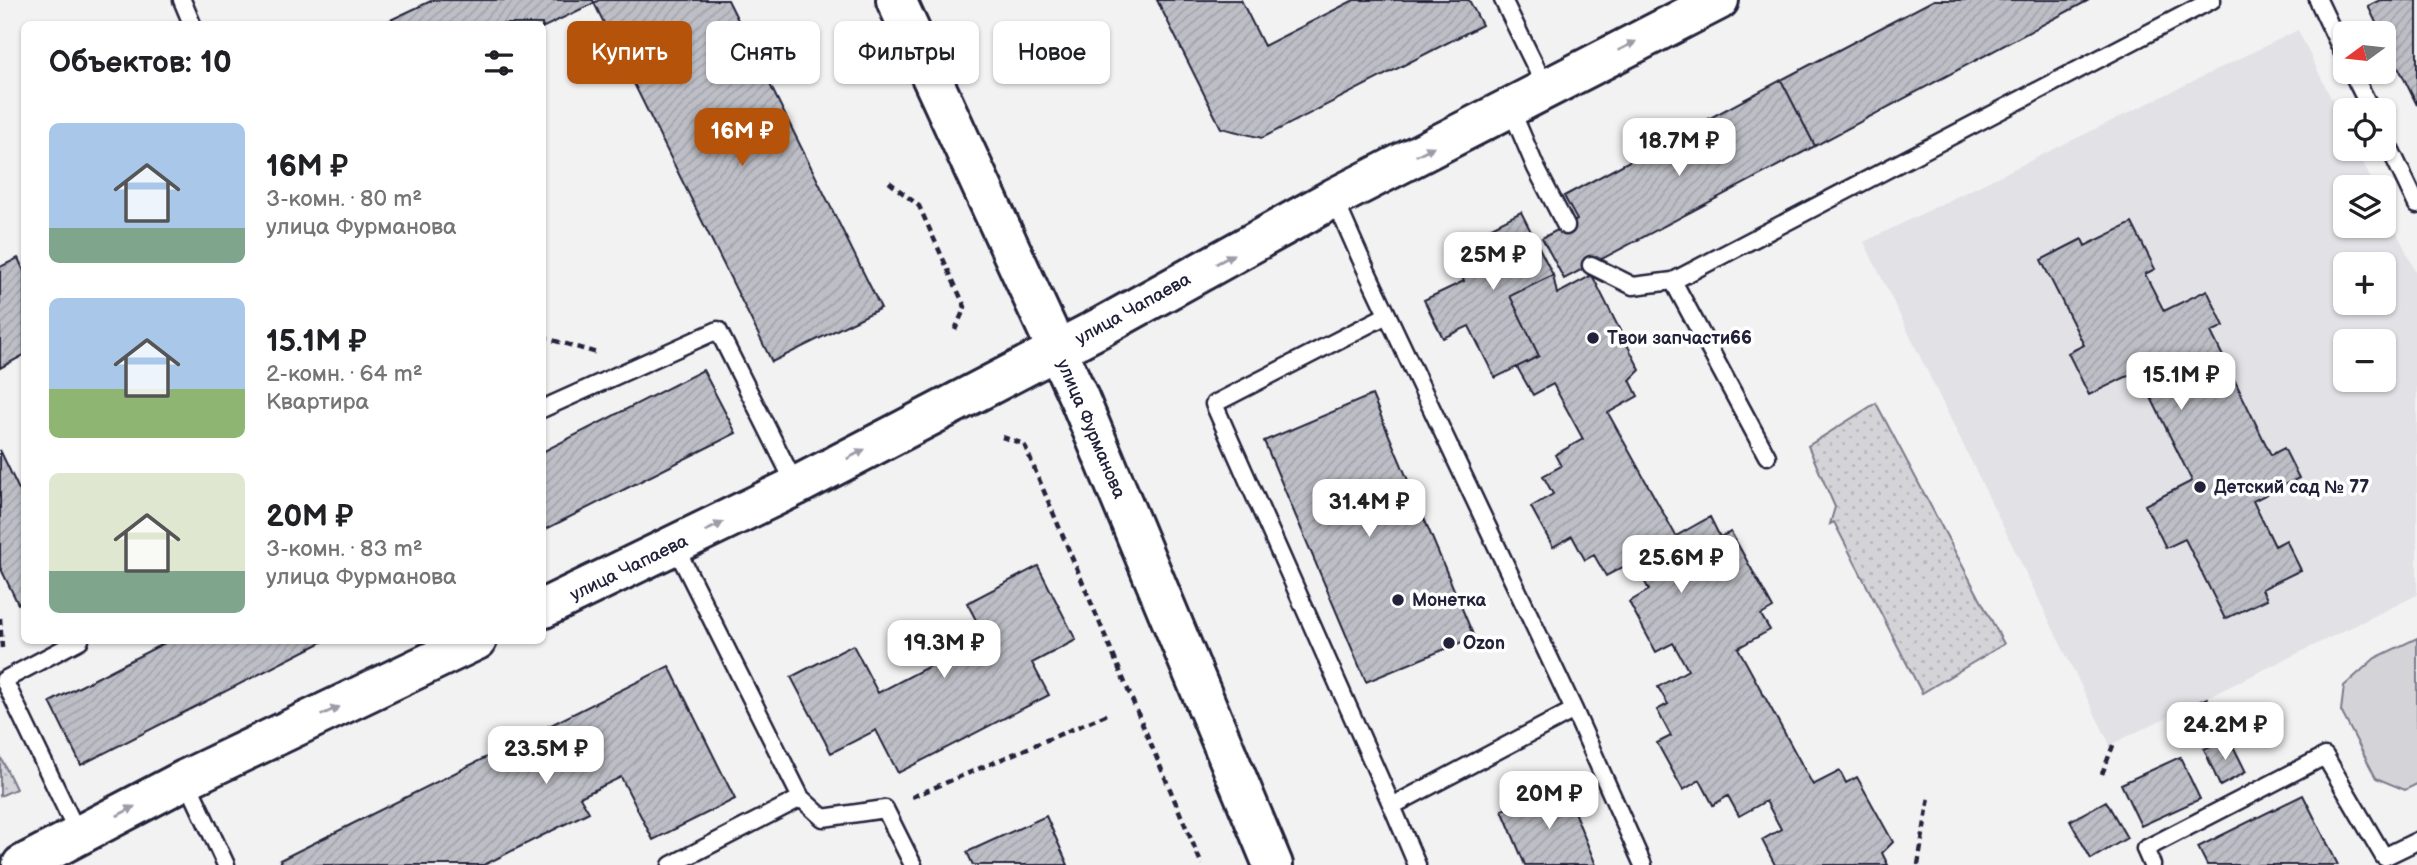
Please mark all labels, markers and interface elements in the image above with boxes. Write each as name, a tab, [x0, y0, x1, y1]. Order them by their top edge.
chip: Купить	[567, 21, 692, 84]
chip: Снять	[706, 21, 820, 84]
chip: Фильтры	[834, 21, 979, 84]
chip: Новое	[993, 21, 1110, 84]
north arrow	[2333, 21, 2396, 84]
map controls	[2333, 21, 2396, 392]
one-way arrow	[1617, 41, 1637, 52]
icon: filters	[480, 44, 518, 82]
text: Объектов: 10	[49, 45, 232, 81]
button: locate	[2333, 98, 2396, 161]
pin: 16M ₽	[693, 108, 791, 168]
text: 16M ₽	[710, 117, 774, 145]
pin: 18.7M ₽	[1614, 118, 1744, 178]
text: 18.7M ₽	[1639, 127, 1719, 155]
one-way arrow	[1415, 145, 1435, 156]
text: 16M ₽	[266, 149, 348, 185]
icon: home	[105, 151, 189, 235]
button: layers	[2333, 175, 2396, 238]
text: 3-комн. · 80 m²	[266, 185, 422, 213]
text: улица Фурманова	[266, 213, 457, 241]
pin: 25M ₽	[1444, 232, 1542, 292]
text: 25M ₽	[1460, 241, 1526, 269]
button: +	[2333, 252, 2396, 315]
one-way arrow	[1215, 253, 1235, 264]
street label: улица Чапаева	[1072, 269, 1195, 349]
text: 15.1M ₽	[266, 324, 367, 360]
icon: home	[105, 326, 189, 410]
place label: Твои запчасти66	[1607, 328, 1752, 349]
button: −	[2333, 329, 2396, 392]
marker: Твои запчасти66	[1585, 330, 1601, 346]
pin: 15.1M ₽	[2116, 352, 2246, 412]
street label: улица Фурманова	[1052, 356, 1130, 502]
text: 2-комн. · 64 m²	[266, 360, 423, 388]
text: 15.1M ₽	[2142, 361, 2220, 389]
text: Квартира	[266, 388, 369, 416]
one-way arrow	[846, 449, 866, 460]
place label: Детский сад № 77	[2214, 477, 2369, 498]
marker: Детский сад № 77	[2192, 479, 2208, 495]
pin: 31.4M ₽	[1304, 480, 1434, 539]
text: 31.4M ₽	[1328, 488, 1410, 516]
text: 20M ₽	[266, 499, 354, 535]
icon: home	[105, 501, 189, 585]
one-way arrow	[704, 521, 724, 532]
street label: улица Чапаева	[567, 530, 692, 606]
text: 3-комн. · 83 m²	[266, 535, 423, 563]
pin: 25.6M ₽	[1616, 536, 1746, 595]
text: 25.6M ₽	[1638, 544, 1724, 572]
text: улица Фурманова	[266, 563, 457, 591]
place label: Монетка	[1412, 590, 1486, 611]
marker: Монетка	[1390, 592, 1406, 608]
pin: 19.3M ₽	[879, 620, 1009, 680]
text: 19.3M ₽	[903, 629, 985, 657]
place label: Ozon	[1463, 633, 1505, 654]
marker: Ozon	[1441, 635, 1457, 651]
pin: 24.2M ₽	[2160, 702, 2290, 762]
one-way arrow	[320, 705, 340, 716]
text: 24.2M ₽	[2183, 711, 2267, 739]
pin: 23.5M ₽	[481, 726, 611, 786]
text: 23.5M ₽	[504, 735, 588, 763]
pin: 20M ₽	[1500, 772, 1598, 831]
text: 20M ₽	[1515, 780, 1583, 808]
one-way arrow	[116, 806, 136, 817]

